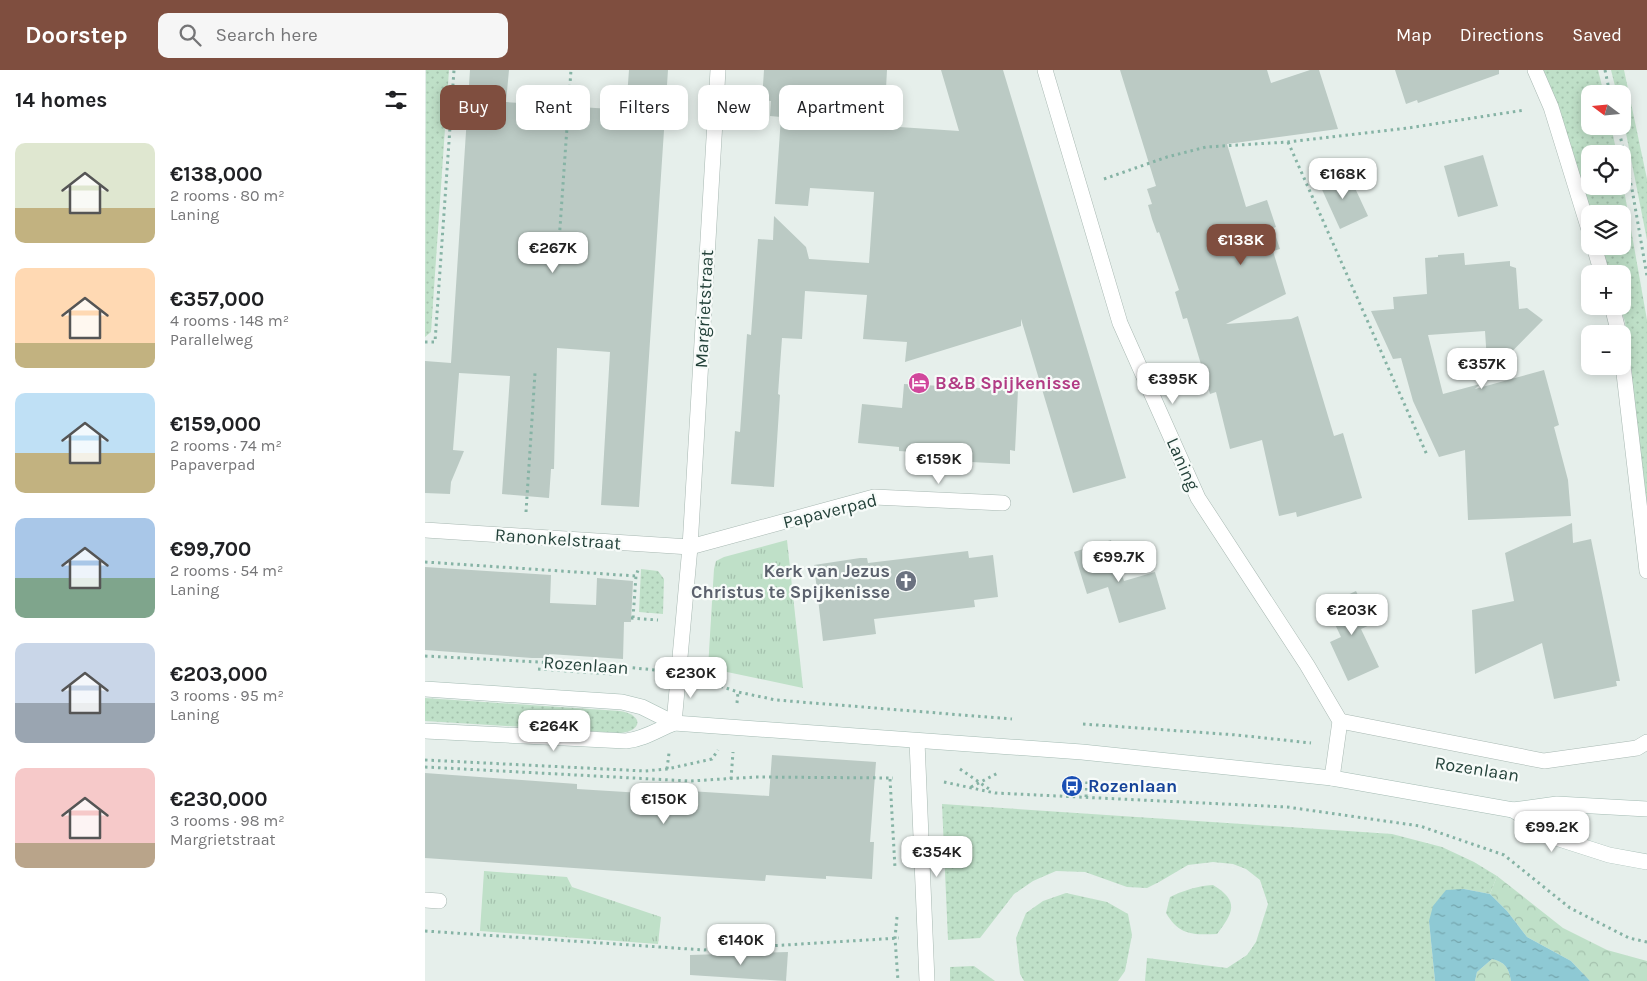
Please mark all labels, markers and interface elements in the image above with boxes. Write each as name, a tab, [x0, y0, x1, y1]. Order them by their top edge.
search box	[158, 13, 508, 58]
text: Doorstep	[25, 21, 128, 49]
icon: search	[176, 21, 204, 49]
text: Search here	[216, 24, 318, 46]
text: Map	[1396, 24, 1432, 46]
text: Directions	[1460, 24, 1544, 46]
text: Saved	[1572, 24, 1622, 46]
chip: Buy	[440, 85, 506, 130]
chip: Rent	[516, 85, 590, 130]
chip: Filters	[600, 85, 688, 130]
chip: New	[698, 85, 769, 130]
chip: Apartment	[779, 85, 903, 130]
north arrow	[1581, 85, 1631, 135]
map controls	[1581, 85, 1631, 375]
icon: filters	[382, 86, 410, 114]
text: 14 homes	[15, 88, 107, 112]
button: locate	[1581, 145, 1631, 195]
pin: €168K	[1308, 158, 1378, 200]
text: €138,000	[170, 162, 263, 186]
icon: home	[55, 163, 115, 223]
text: €168K	[1320, 164, 1366, 183]
text: 2 rooms · 80 m²	[170, 186, 285, 205]
text: Laning	[170, 205, 219, 224]
button: layers	[1581, 205, 1631, 255]
pin: €138K	[1206, 224, 1276, 266]
text: €138K	[1218, 230, 1264, 249]
pin: €267K	[518, 232, 588, 274]
text: €267K	[529, 238, 577, 257]
street label: Margrietstraat	[690, 249, 718, 369]
button: +	[1581, 265, 1631, 315]
text: €357,000	[170, 287, 264, 311]
icon: home	[55, 288, 115, 348]
text: 4 rooms · 148 m²	[170, 311, 289, 330]
button: −	[1581, 325, 1631, 375]
text: Parallelweg	[170, 330, 253, 349]
pin: €357K	[1447, 348, 1517, 390]
text: €357K	[1458, 354, 1506, 373]
pin: €395K	[1138, 362, 1208, 405]
text: €395K	[1148, 369, 1198, 388]
hotel icon: B&B Spijkenisse	[907, 371, 931, 395]
place label: B&B Spijkenisse	[935, 372, 1080, 394]
text: €159,000	[170, 412, 261, 436]
icon: home	[55, 413, 115, 473]
street label: Laning	[1162, 434, 1204, 494]
text: 2 rooms · 74 m²	[170, 436, 282, 455]
pin: €159K	[904, 442, 974, 485]
text: €159K	[916, 449, 962, 468]
text: Papaverpad	[170, 455, 256, 474]
street label: Papaverpad	[781, 489, 879, 533]
street label: Ranonkelstraat	[494, 524, 622, 554]
text: €99,700	[170, 537, 251, 561]
icon: home	[55, 538, 115, 598]
pin: €99.7K	[1078, 540, 1160, 583]
text: €99.7K	[1093, 547, 1145, 566]
place label: Kerk van Jezus Christus te Spijkenisse	[691, 560, 890, 603]
text: 2 rooms · 54 m²	[170, 561, 283, 580]
church icon: Kerk van Jezus Christus te Spijkenisse	[894, 569, 918, 593]
text: Laning	[170, 580, 219, 599]
pin: €203K	[1317, 594, 1387, 636]
text: €203K	[1327, 600, 1377, 619]
street label: Rozenlaan	[543, 651, 629, 679]
pin: €230K	[656, 656, 726, 699]
text: €203,000	[170, 662, 268, 686]
icon: home	[55, 663, 115, 723]
text: €230K	[666, 663, 716, 682]
text: 3 rooms · 95 m²	[170, 686, 284, 705]
text: Laning	[170, 705, 219, 724]
pin: €264K	[519, 710, 589, 752]
text: €264K	[529, 716, 579, 735]
street label: Rozenlaan	[1433, 751, 1521, 787]
bus stop icon: Rozenlaan	[1060, 774, 1084, 798]
place label: Rozenlaan	[1088, 775, 1177, 797]
pin: €150K	[629, 782, 699, 825]
text: €230,000	[170, 787, 268, 811]
icon: home	[55, 788, 115, 848]
text: €150K	[641, 789, 687, 808]
pin: €99.2K	[1511, 810, 1593, 853]
text: 3 rooms · 98 m²	[170, 811, 285, 830]
text: €99.2K	[1525, 817, 1579, 836]
text: Margrietstraat	[170, 830, 276, 849]
pin: €354K	[902, 836, 972, 878]
text: €354K	[912, 842, 962, 861]
pin: €140K	[706, 924, 776, 966]
text: €140K	[718, 930, 764, 949]

